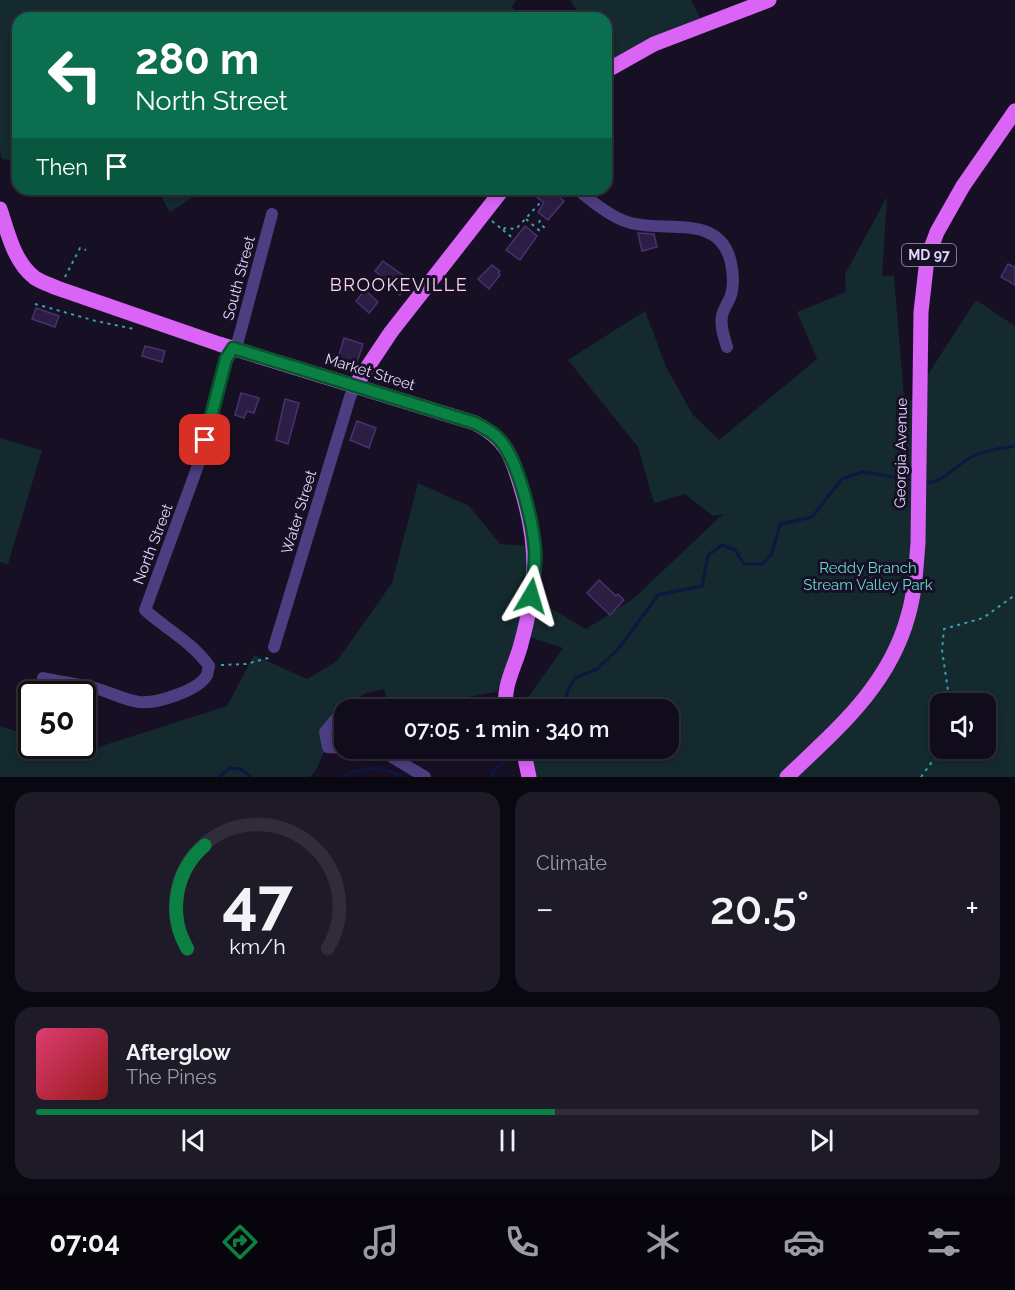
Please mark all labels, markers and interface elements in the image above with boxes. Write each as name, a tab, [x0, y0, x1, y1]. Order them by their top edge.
text: 280 m	[135, 35, 259, 84]
icon: left	[36, 36, 114, 114]
text: North Street	[135, 85, 288, 116]
icon: arrive	[100, 150, 133, 183]
text: Then	[36, 154, 88, 180]
street label: South Street	[219, 234, 259, 322]
road number: MD 97	[902, 244, 956, 266]
district label: BROOKEVILLE	[330, 274, 468, 295]
street label: Market Street	[323, 350, 417, 394]
street label: Georgia Avenue	[891, 398, 911, 508]
pin	[179, 414, 230, 465]
icon: arrive	[188, 423, 221, 456]
street label: Water Street	[278, 468, 320, 556]
street label: North Street	[129, 501, 177, 587]
park label: Reddy Branch Stream Valley Park	[803, 559, 933, 594]
position arrow	[499, 564, 563, 628]
speed limit sign: 50	[18, 681, 96, 759]
map controls	[930, 693, 996, 759]
button: sound	[930, 693, 996, 759]
text: 07:05 · 1 min · 340 m	[404, 716, 609, 742]
text: Climate	[536, 851, 607, 875]
text: 47	[222, 864, 294, 938]
text: 20.5°	[710, 882, 809, 935]
text: −	[536, 889, 554, 928]
text: +	[965, 889, 979, 928]
text: km/h	[229, 934, 286, 959]
text: Afterglow	[126, 1039, 231, 1065]
text: The Pines	[126, 1065, 217, 1089]
icon: previous	[177, 1124, 210, 1157]
icon: pause	[491, 1124, 524, 1157]
icon: next	[805, 1124, 838, 1157]
icon: directions	[219, 1221, 261, 1263]
icon: music	[360, 1221, 402, 1263]
icon: phone	[501, 1221, 543, 1263]
icon: climate	[642, 1221, 684, 1263]
icon: car	[783, 1221, 825, 1263]
icon: filters	[923, 1221, 965, 1263]
text: 07:04	[49, 1227, 120, 1258]

